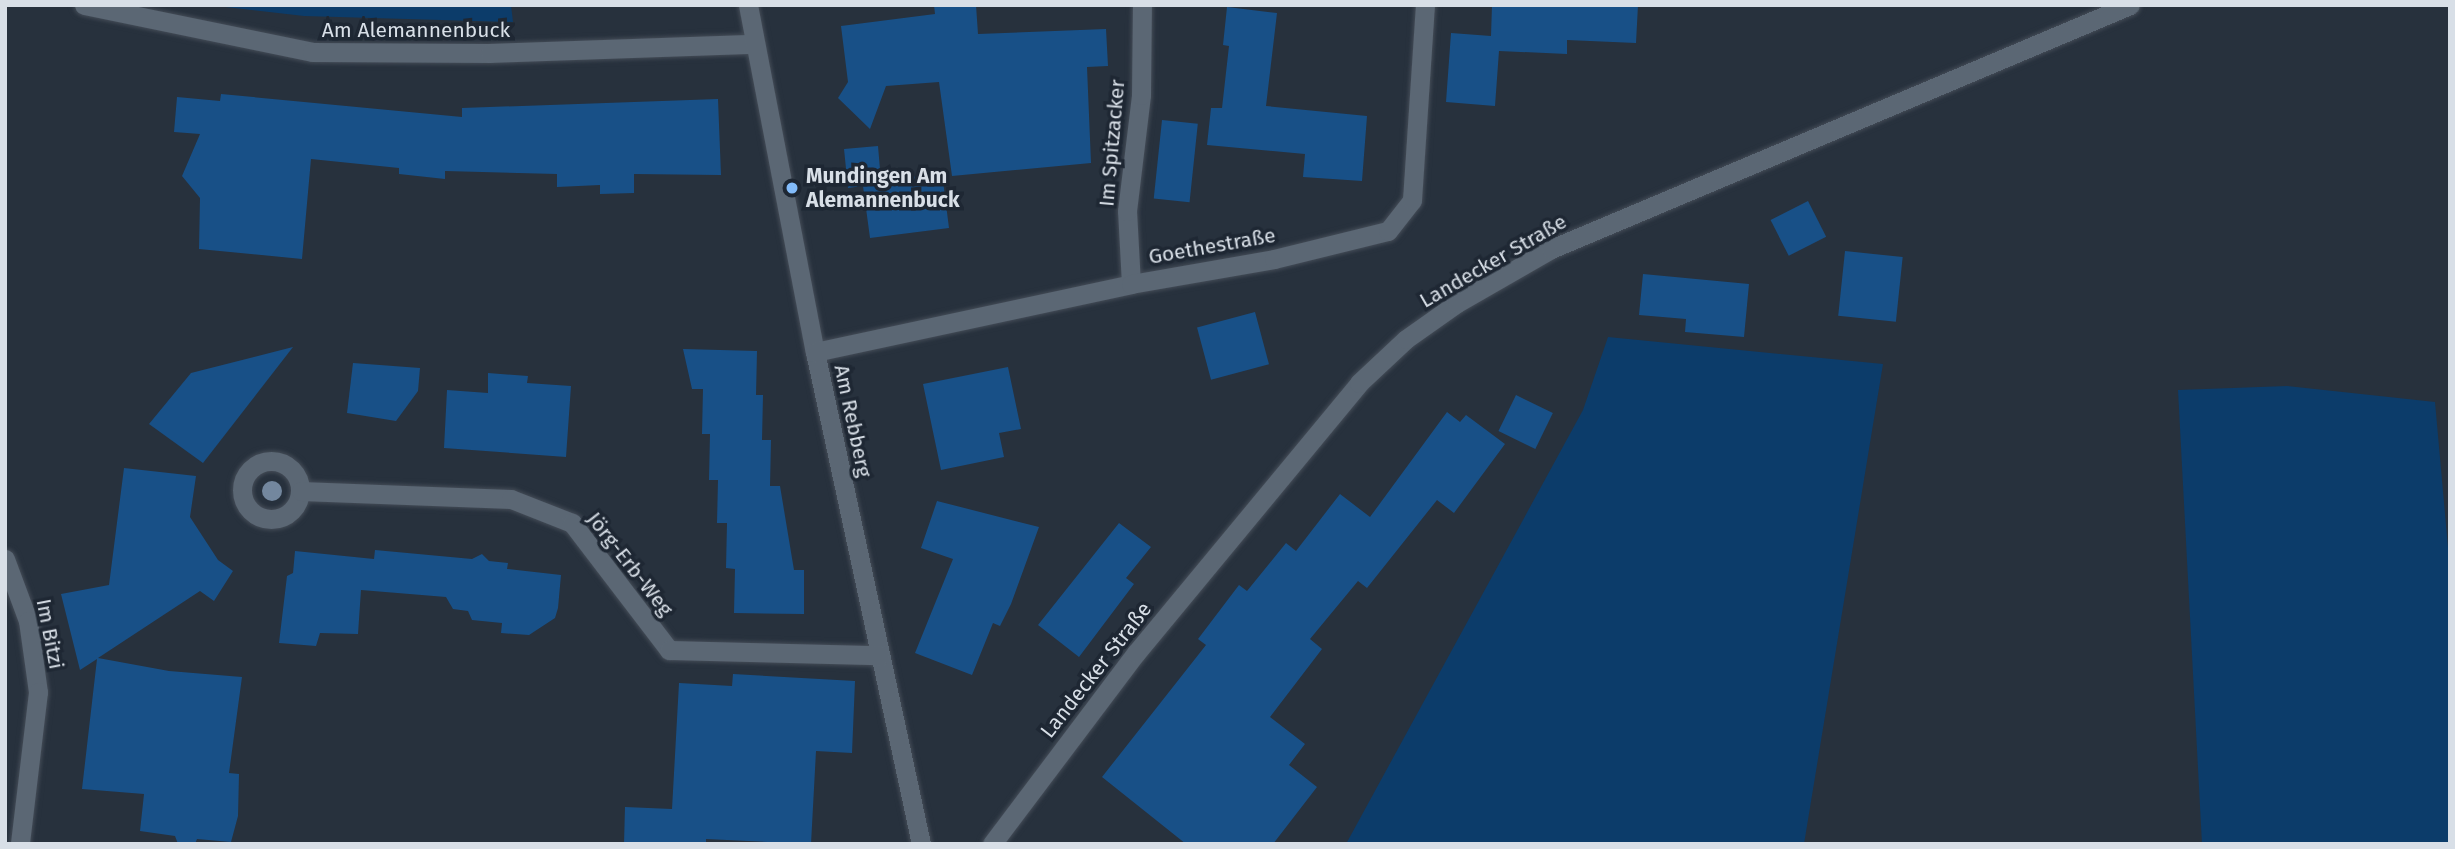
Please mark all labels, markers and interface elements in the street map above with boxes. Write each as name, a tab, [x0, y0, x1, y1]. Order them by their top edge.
street label: Am Alemannenbuck	[322, 17, 510, 43]
street label: Im Spitzacker	[1094, 78, 1130, 208]
place label: Mundingen Am Alemannenbuck	[806, 163, 960, 213]
marker: Mundingen Am Alemannenbuck	[784, 180, 800, 196]
street label: Landecker Straße	[1415, 209, 1571, 313]
street label: Goethestraße	[1147, 222, 1277, 270]
street label: Am Rebberg	[829, 362, 877, 480]
street label: Jörg-Erb-Weg	[582, 507, 678, 621]
street label: Im Bitzi	[31, 597, 69, 671]
street label: Landecker Straße	[1035, 597, 1157, 743]

